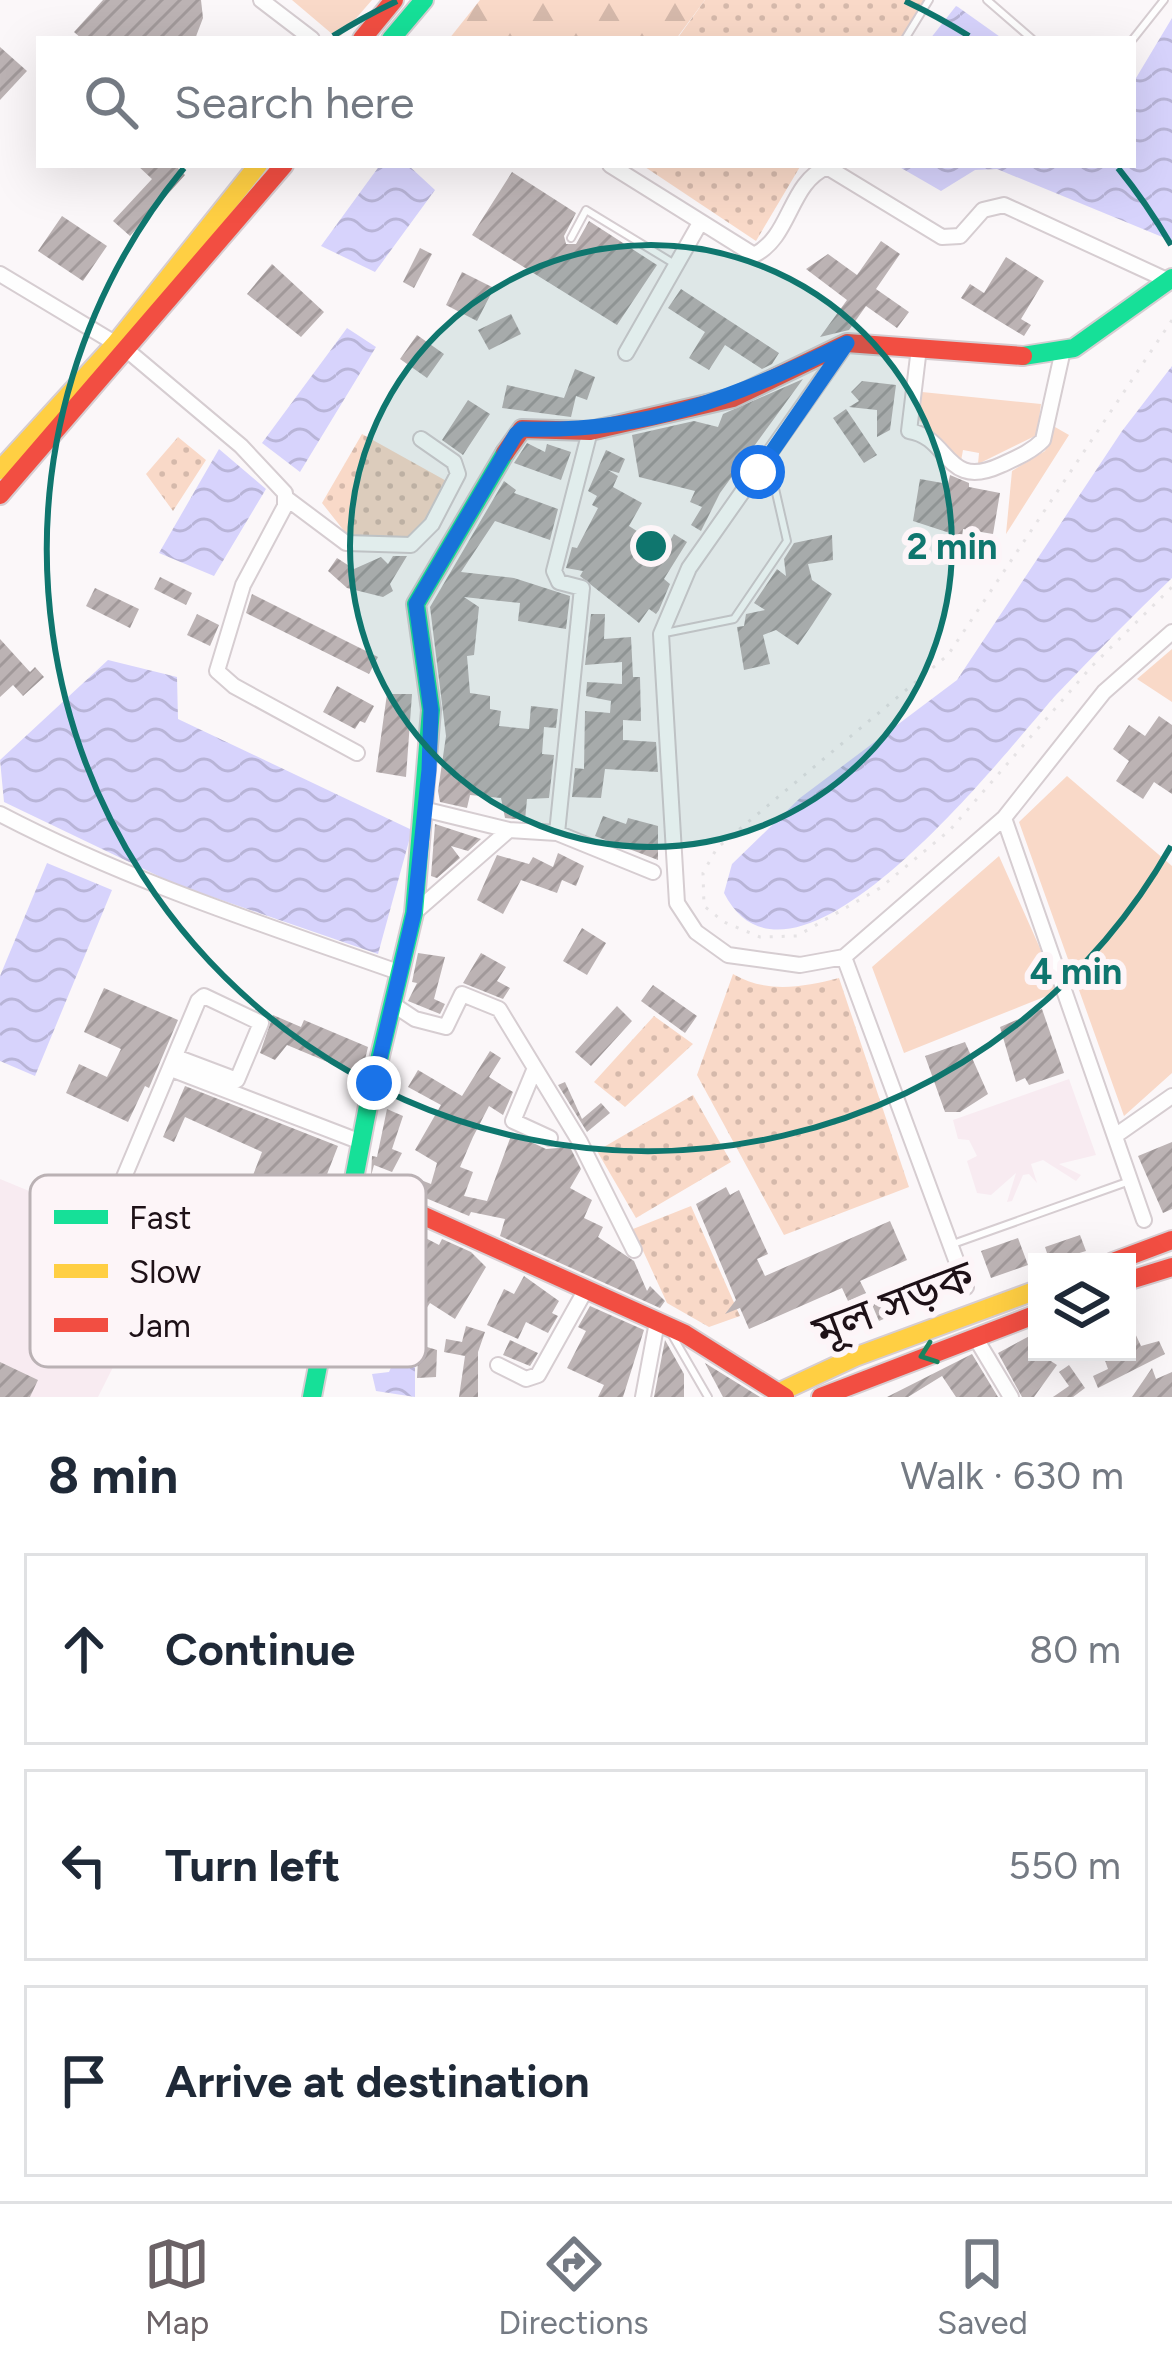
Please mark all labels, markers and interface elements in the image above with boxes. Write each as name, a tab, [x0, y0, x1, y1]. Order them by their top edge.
search box	[36, 36, 1136, 168]
icon: search	[78, 69, 144, 135]
text: Search here	[174, 75, 414, 129]
route start	[731, 445, 785, 499]
centre of rings	[630, 525, 672, 567]
text: 2 min	[907, 525, 997, 568]
text: 4 min	[1030, 950, 1122, 993]
route end	[347, 1056, 401, 1110]
legend	[30, 1175, 426, 1367]
text: Fast	[129, 1198, 191, 1237]
street label: মূল সড়ক	[804, 1247, 982, 1360]
text: Slow	[129, 1252, 201, 1291]
map controls	[1028, 1253, 1136, 1361]
button: layers	[1028, 1253, 1136, 1361]
text: Jam	[129, 1306, 191, 1345]
one-way arrow	[919, 1340, 940, 1364]
text: 8 min	[48, 1445, 178, 1506]
text: Walk · 630 m	[900, 1452, 1124, 1499]
icon: ahead	[51, 1616, 117, 1682]
text: Continue	[165, 1622, 355, 1676]
text: 80 m	[1029, 1626, 1121, 1673]
icon: left	[51, 1832, 117, 1898]
text: Turn left	[165, 1838, 340, 1892]
text: 550 m	[1008, 1842, 1121, 1889]
icon: arrive	[51, 2048, 117, 2114]
text: Arrive at destination	[165, 2054, 589, 2108]
tab: Map	[144, 2231, 210, 2342]
tab: Directions	[498, 2231, 649, 2342]
tab: Saved	[937, 2231, 1028, 2342]

